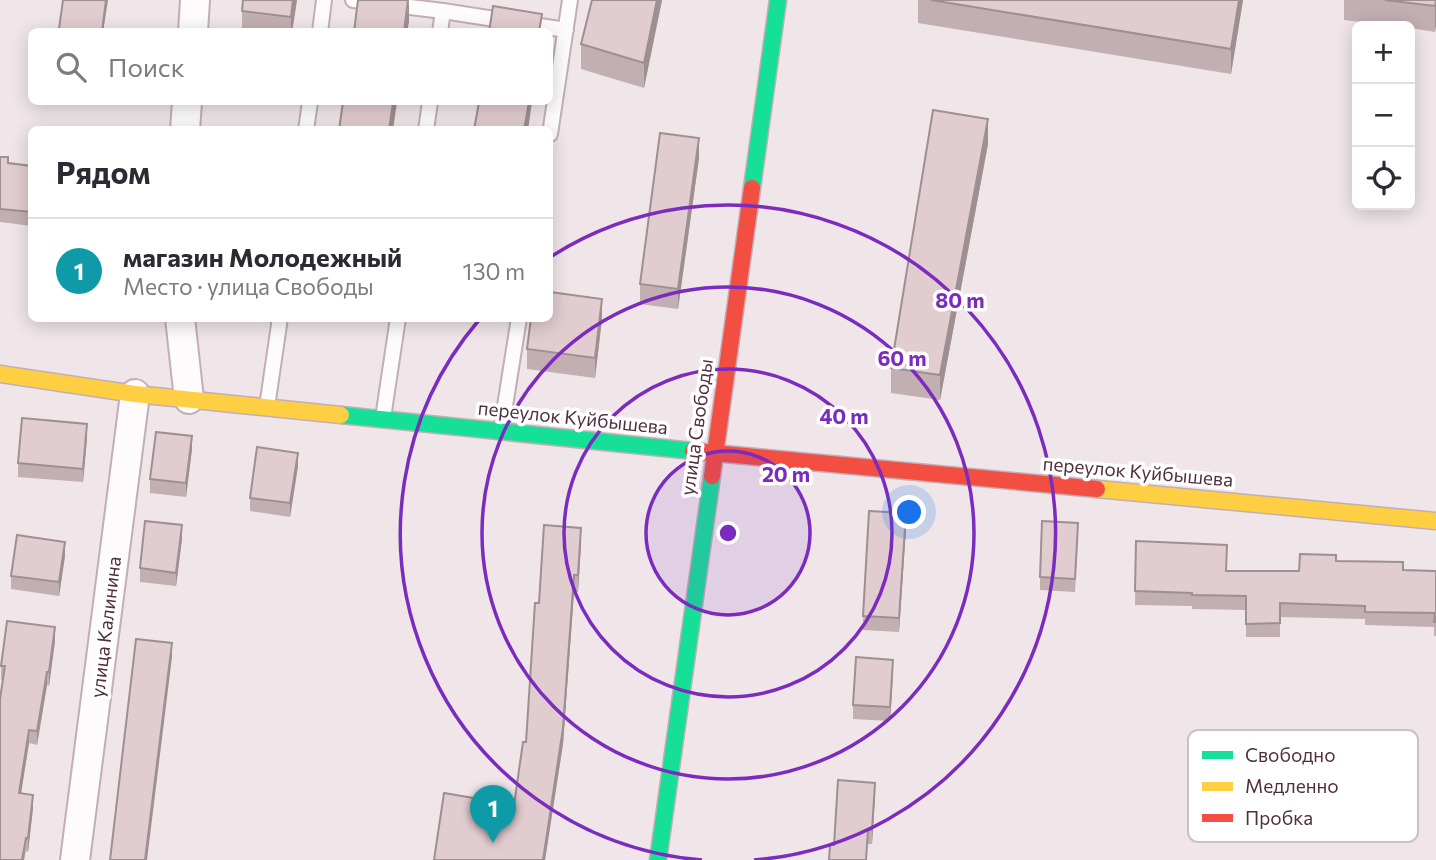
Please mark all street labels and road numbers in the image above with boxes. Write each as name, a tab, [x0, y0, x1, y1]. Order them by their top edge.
street label: улица Свободы	[675, 357, 717, 497]
street label: переулок Куйбышева	[477, 396, 669, 438]
street label: переулок Куйбышева	[1042, 451, 1234, 491]
street label: улица Калинина	[85, 555, 125, 699]

